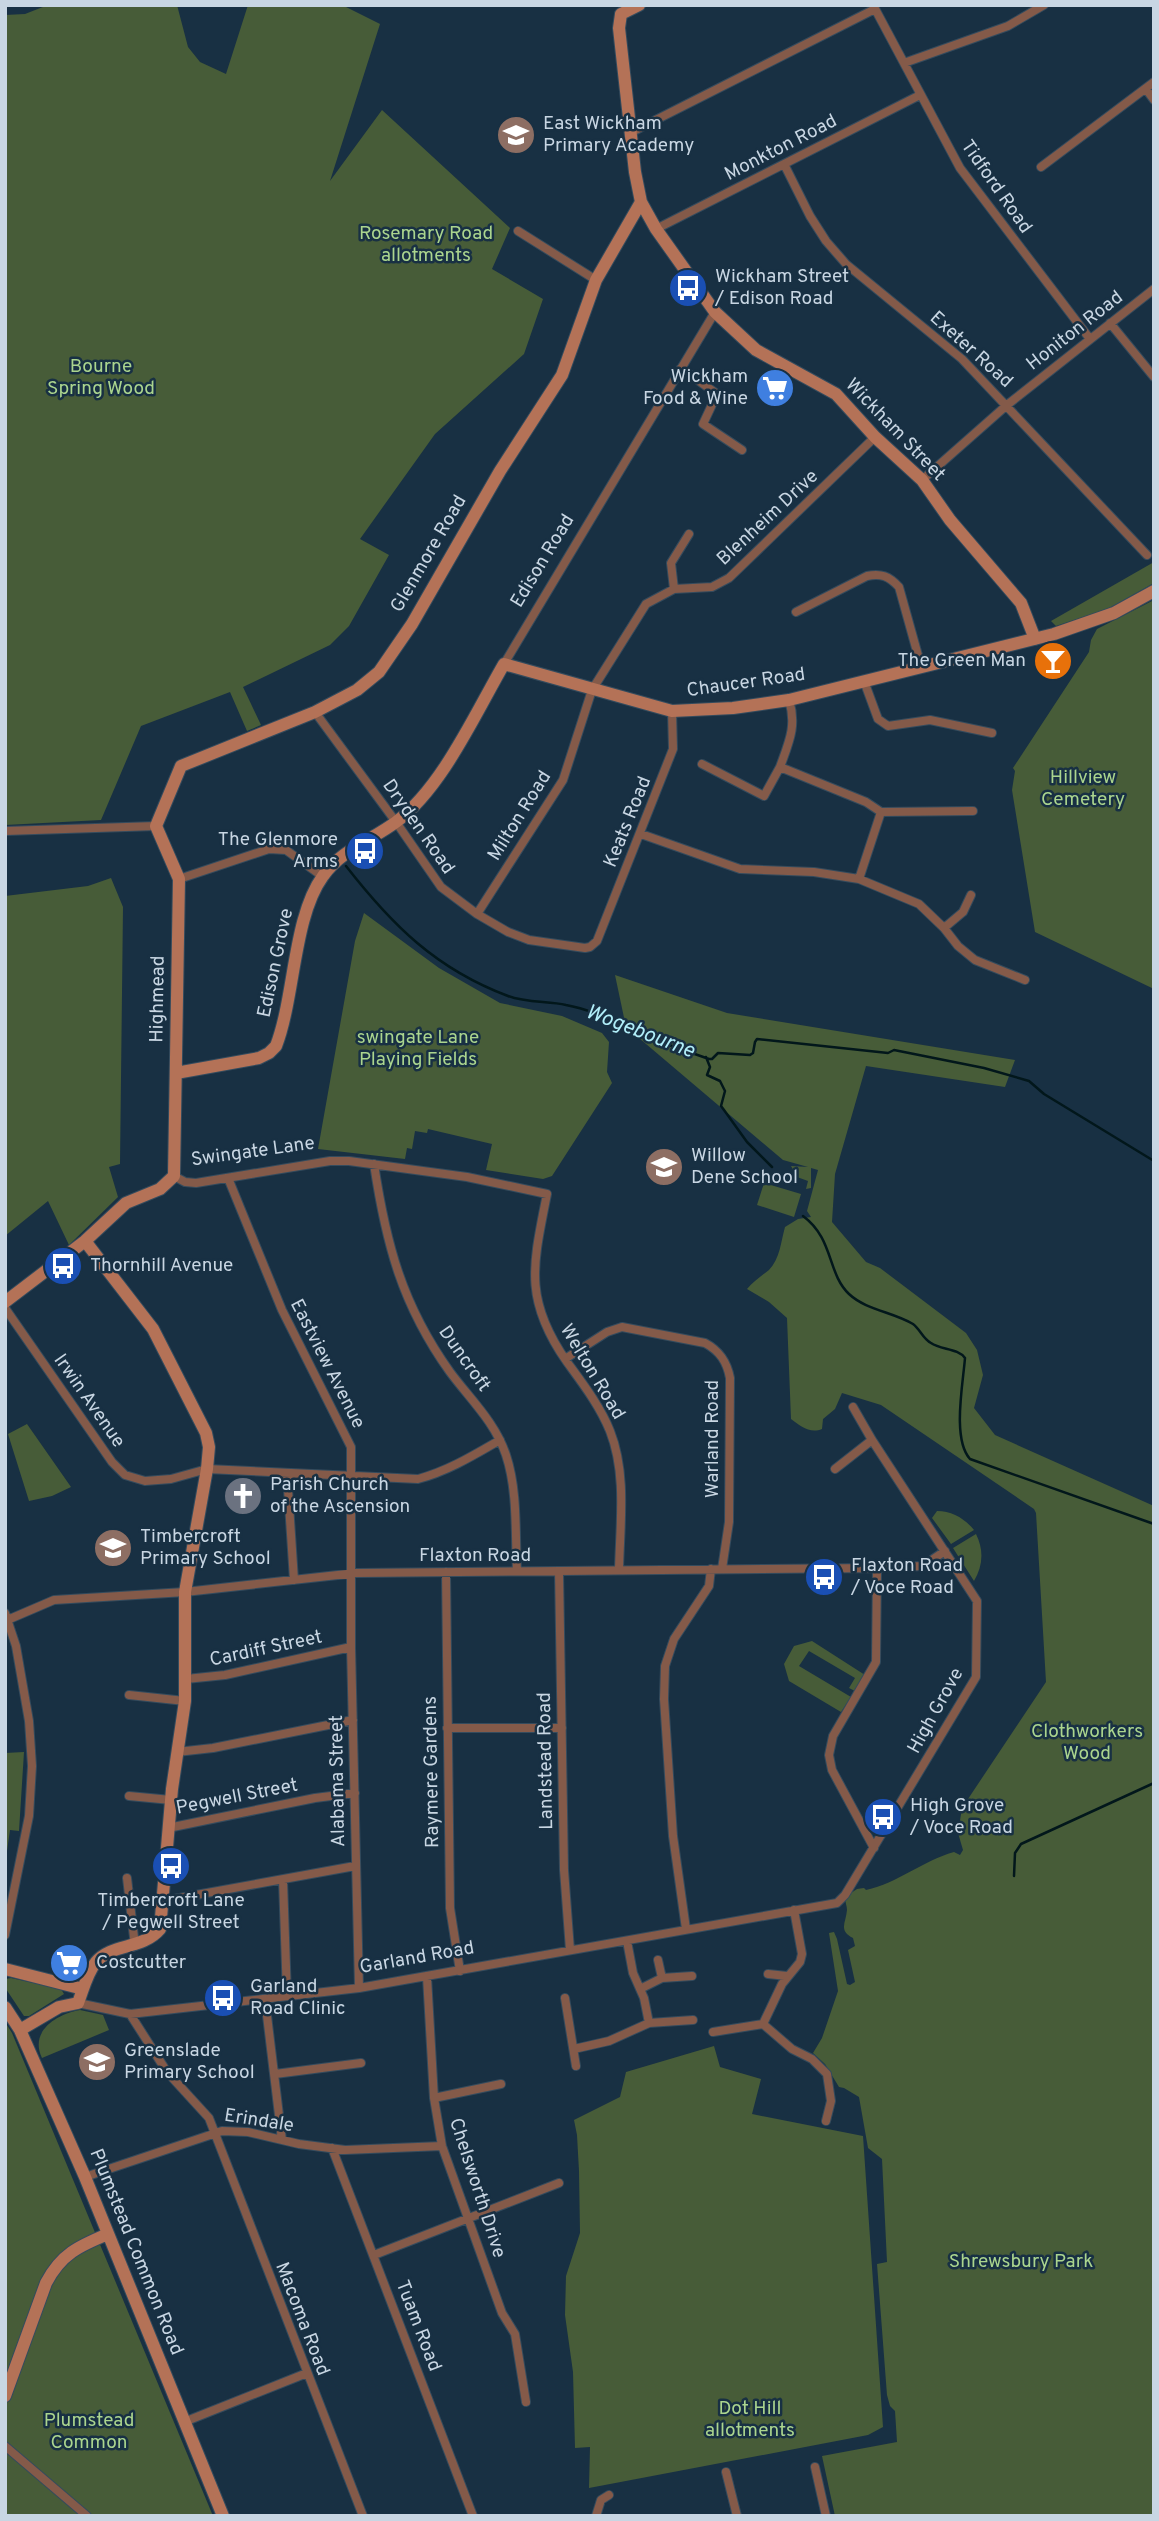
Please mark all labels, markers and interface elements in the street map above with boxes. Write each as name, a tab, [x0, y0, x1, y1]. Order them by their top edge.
street label: Monkton Road	[721, 109, 841, 187]
place label: East Wickham Primary Academy	[543, 112, 694, 158]
school or university icon: East Wickham Primary Academy	[495, 114, 537, 156]
street label: Tidford Road	[955, 135, 1037, 239]
park label: Rosemary Road allotments	[359, 222, 493, 268]
place label: Wickham Street / Edison Road	[714, 265, 849, 311]
bus stop icon: Wickham Street / Edison Road	[667, 267, 709, 309]
street label: Honiton Road	[1022, 286, 1128, 376]
street label: Exeter Road	[924, 306, 1018, 394]
park label: Bourne Spring Wood	[47, 355, 155, 401]
place label: Wickham Food & Wine	[643, 365, 748, 411]
supermarket icon: Wickham Food & Wine	[754, 367, 796, 409]
street label: Wickham Street	[840, 373, 950, 487]
street label: Blenheim Drive	[712, 465, 824, 571]
street label: Glenmore Road	[386, 491, 472, 617]
street label: Edison Road	[506, 510, 580, 612]
bar icon: The Green Man	[1032, 640, 1074, 682]
place label: The Green Man	[897, 649, 1026, 673]
street label: Chaucer Road	[685, 663, 807, 703]
park label: Hillview Cemetery	[1041, 766, 1125, 812]
street label: Milton Road	[483, 767, 557, 865]
street label: Keats Road	[599, 773, 657, 871]
street label: Dryden Road	[376, 775, 460, 879]
place label: The Glenmore Arms	[218, 828, 338, 874]
bus stop icon: The Glenmore Arms	[344, 830, 386, 872]
street label: Edison Grove	[253, 906, 299, 1020]
street label: Highmead	[145, 955, 171, 1043]
water label: Wogebourne	[582, 999, 699, 1066]
park label: swingate Lane Playing Fields	[357, 1026, 479, 1072]
street label: Swingate Lane	[190, 1131, 316, 1173]
place label: Willow Dene School	[691, 1144, 798, 1190]
school or university icon: Willow Dene School	[643, 1146, 685, 1188]
bus stop icon: Thornhill Avenue	[42, 1245, 84, 1287]
place label: Thornhill Avenue	[90, 1254, 233, 1278]
street label: Eastview Avenue	[284, 1295, 370, 1433]
street label: Welton Road	[554, 1320, 630, 1424]
street label: Duncroft	[433, 1321, 495, 1397]
street label: Irwin Avenue	[48, 1349, 130, 1453]
street label: Warland Road	[701, 1380, 725, 1498]
place label: Parish Church of the Ascension	[270, 1473, 410, 1519]
church icon: Parish Church of the Ascension	[222, 1475, 264, 1517]
place label: Timbercroft Primary School	[140, 1525, 271, 1571]
school or university icon: Timbercroft Primary School	[92, 1527, 134, 1569]
street label: Flaxton Road	[419, 1544, 531, 1568]
place label: Flaxton Road / Voce Road	[850, 1554, 963, 1600]
bus stop icon: Flaxton Road / Voce Road	[803, 1556, 845, 1598]
street label: Cardiff Street	[207, 1625, 325, 1673]
street label: High Grove	[903, 1664, 969, 1758]
street label: Landstead Road	[533, 1692, 559, 1830]
street label: Raymere Gardens	[419, 1696, 445, 1848]
street label: Alabama Street	[325, 1715, 351, 1847]
park label: Clothworkers Wood	[1031, 1720, 1143, 1766]
street label: Pegwell Street	[174, 1773, 300, 1821]
place label: High Grove / Voce Road	[909, 1794, 1013, 1840]
bus stop icon: High Grove / Voce Road	[862, 1796, 904, 1838]
bus stop icon: Timbercroft Lane / Pegwell Street	[150, 1845, 192, 1887]
place label: Timbercroft Lane / Pegwell Street	[97, 1889, 245, 1935]
street label: Garland Road	[358, 1936, 476, 1980]
supermarket icon: Costcutter	[48, 1942, 90, 1984]
place label: Costcutter	[96, 1951, 187, 1975]
place label: Garland Road Clinic	[250, 1975, 346, 2021]
bus stop icon: Garland Road Clinic	[202, 1977, 244, 2019]
place label: Greenslade Primary School	[124, 2039, 255, 2085]
school or university icon: Greenslade Primary School	[76, 2041, 118, 2083]
street label: Erindale	[222, 2104, 296, 2138]
street label: Chelsworth Drive	[443, 2115, 511, 2261]
street label: Plumstead Common Road	[84, 2145, 188, 2359]
park label: Shrewsbury Park	[949, 2250, 1093, 2274]
street label: Macoma Road	[269, 2259, 335, 2379]
street label: Tuam Road	[390, 2277, 446, 2375]
park label: Dot Hill allotments	[705, 2397, 795, 2443]
park label: Plumstead Common	[44, 2409, 134, 2455]

